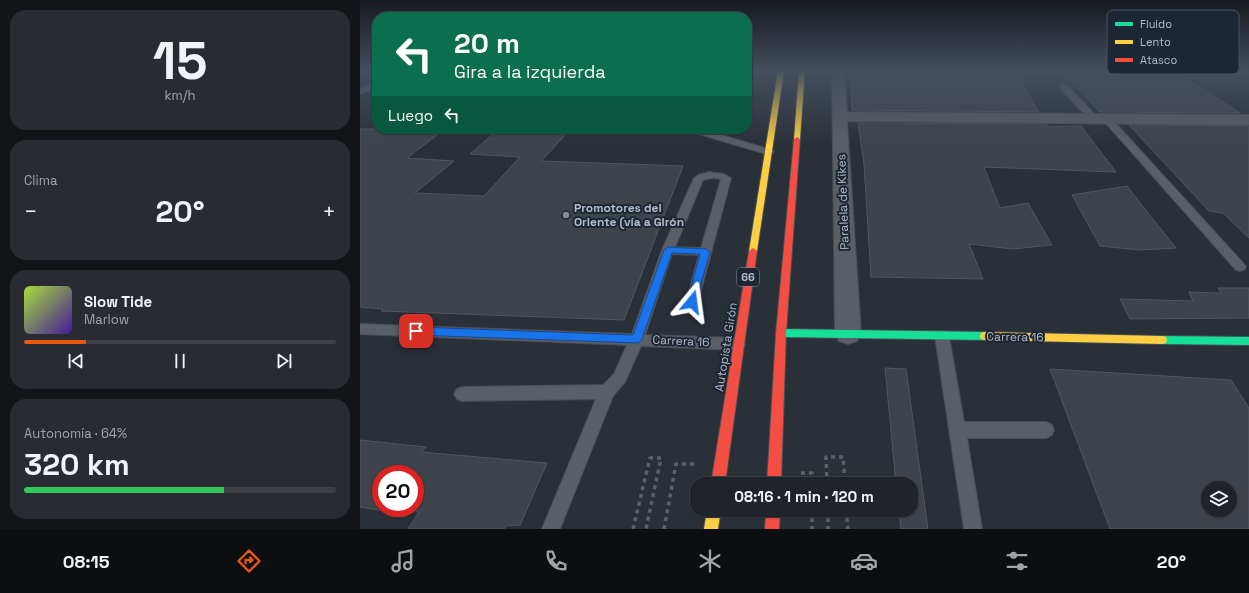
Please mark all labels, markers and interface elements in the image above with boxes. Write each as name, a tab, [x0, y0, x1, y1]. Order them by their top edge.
legend	[1107, 10, 1239, 74]
text: Fluido	[1140, 17, 1172, 31]
text: 20 m	[454, 25, 520, 61]
text: 15	[153, 28, 207, 94]
icon: left	[388, 28, 440, 80]
text: Lento	[1140, 35, 1171, 49]
text: Atasco	[1140, 53, 1177, 67]
text: Gira a la izquierda	[454, 60, 606, 83]
text: km/h	[165, 87, 195, 104]
icon: left	[441, 104, 463, 126]
text: Luego	[388, 106, 433, 125]
street label: Paralela de Kikes	[833, 154, 853, 250]
text: Clima	[24, 172, 57, 189]
text: 20°	[155, 192, 205, 231]
text: −	[24, 197, 38, 225]
text: +	[322, 197, 336, 225]
place label: Promotores del Oriente (vía a Girón	[574, 200, 684, 230]
marker: Promotores del Oriente (vía a Girón	[561, 210, 571, 220]
road number: 66	[737, 268, 759, 286]
position arrow	[671, 281, 713, 323]
text: Slow Tide	[84, 292, 152, 311]
street label: Autopista Girón	[711, 301, 741, 393]
text: Marlow	[84, 311, 129, 328]
pin	[399, 314, 433, 348]
icon: arrive	[405, 320, 427, 342]
street label: Carrera 16	[986, 329, 1044, 345]
street label: Carrera 16	[652, 332, 710, 350]
icon: previous	[65, 350, 87, 372]
icon: pause	[169, 350, 191, 372]
icon: next	[273, 350, 295, 372]
text: Autonomía · 64%	[24, 425, 127, 442]
text: 320 km	[24, 445, 130, 484]
speed limit sign: 20	[372, 465, 424, 517]
map controls	[1201, 481, 1237, 517]
button: layers	[1201, 481, 1237, 517]
text: 08:16 · 1 min · 120 m	[734, 487, 874, 506]
icon: directions	[235, 547, 263, 575]
icon: music	[389, 547, 417, 575]
icon: phone	[542, 547, 570, 575]
icon: climate	[696, 547, 724, 575]
icon: car	[850, 547, 878, 575]
icon: filters	[1003, 547, 1031, 575]
text: 08:15	[63, 550, 110, 573]
text: 20°	[1157, 550, 1186, 573]

